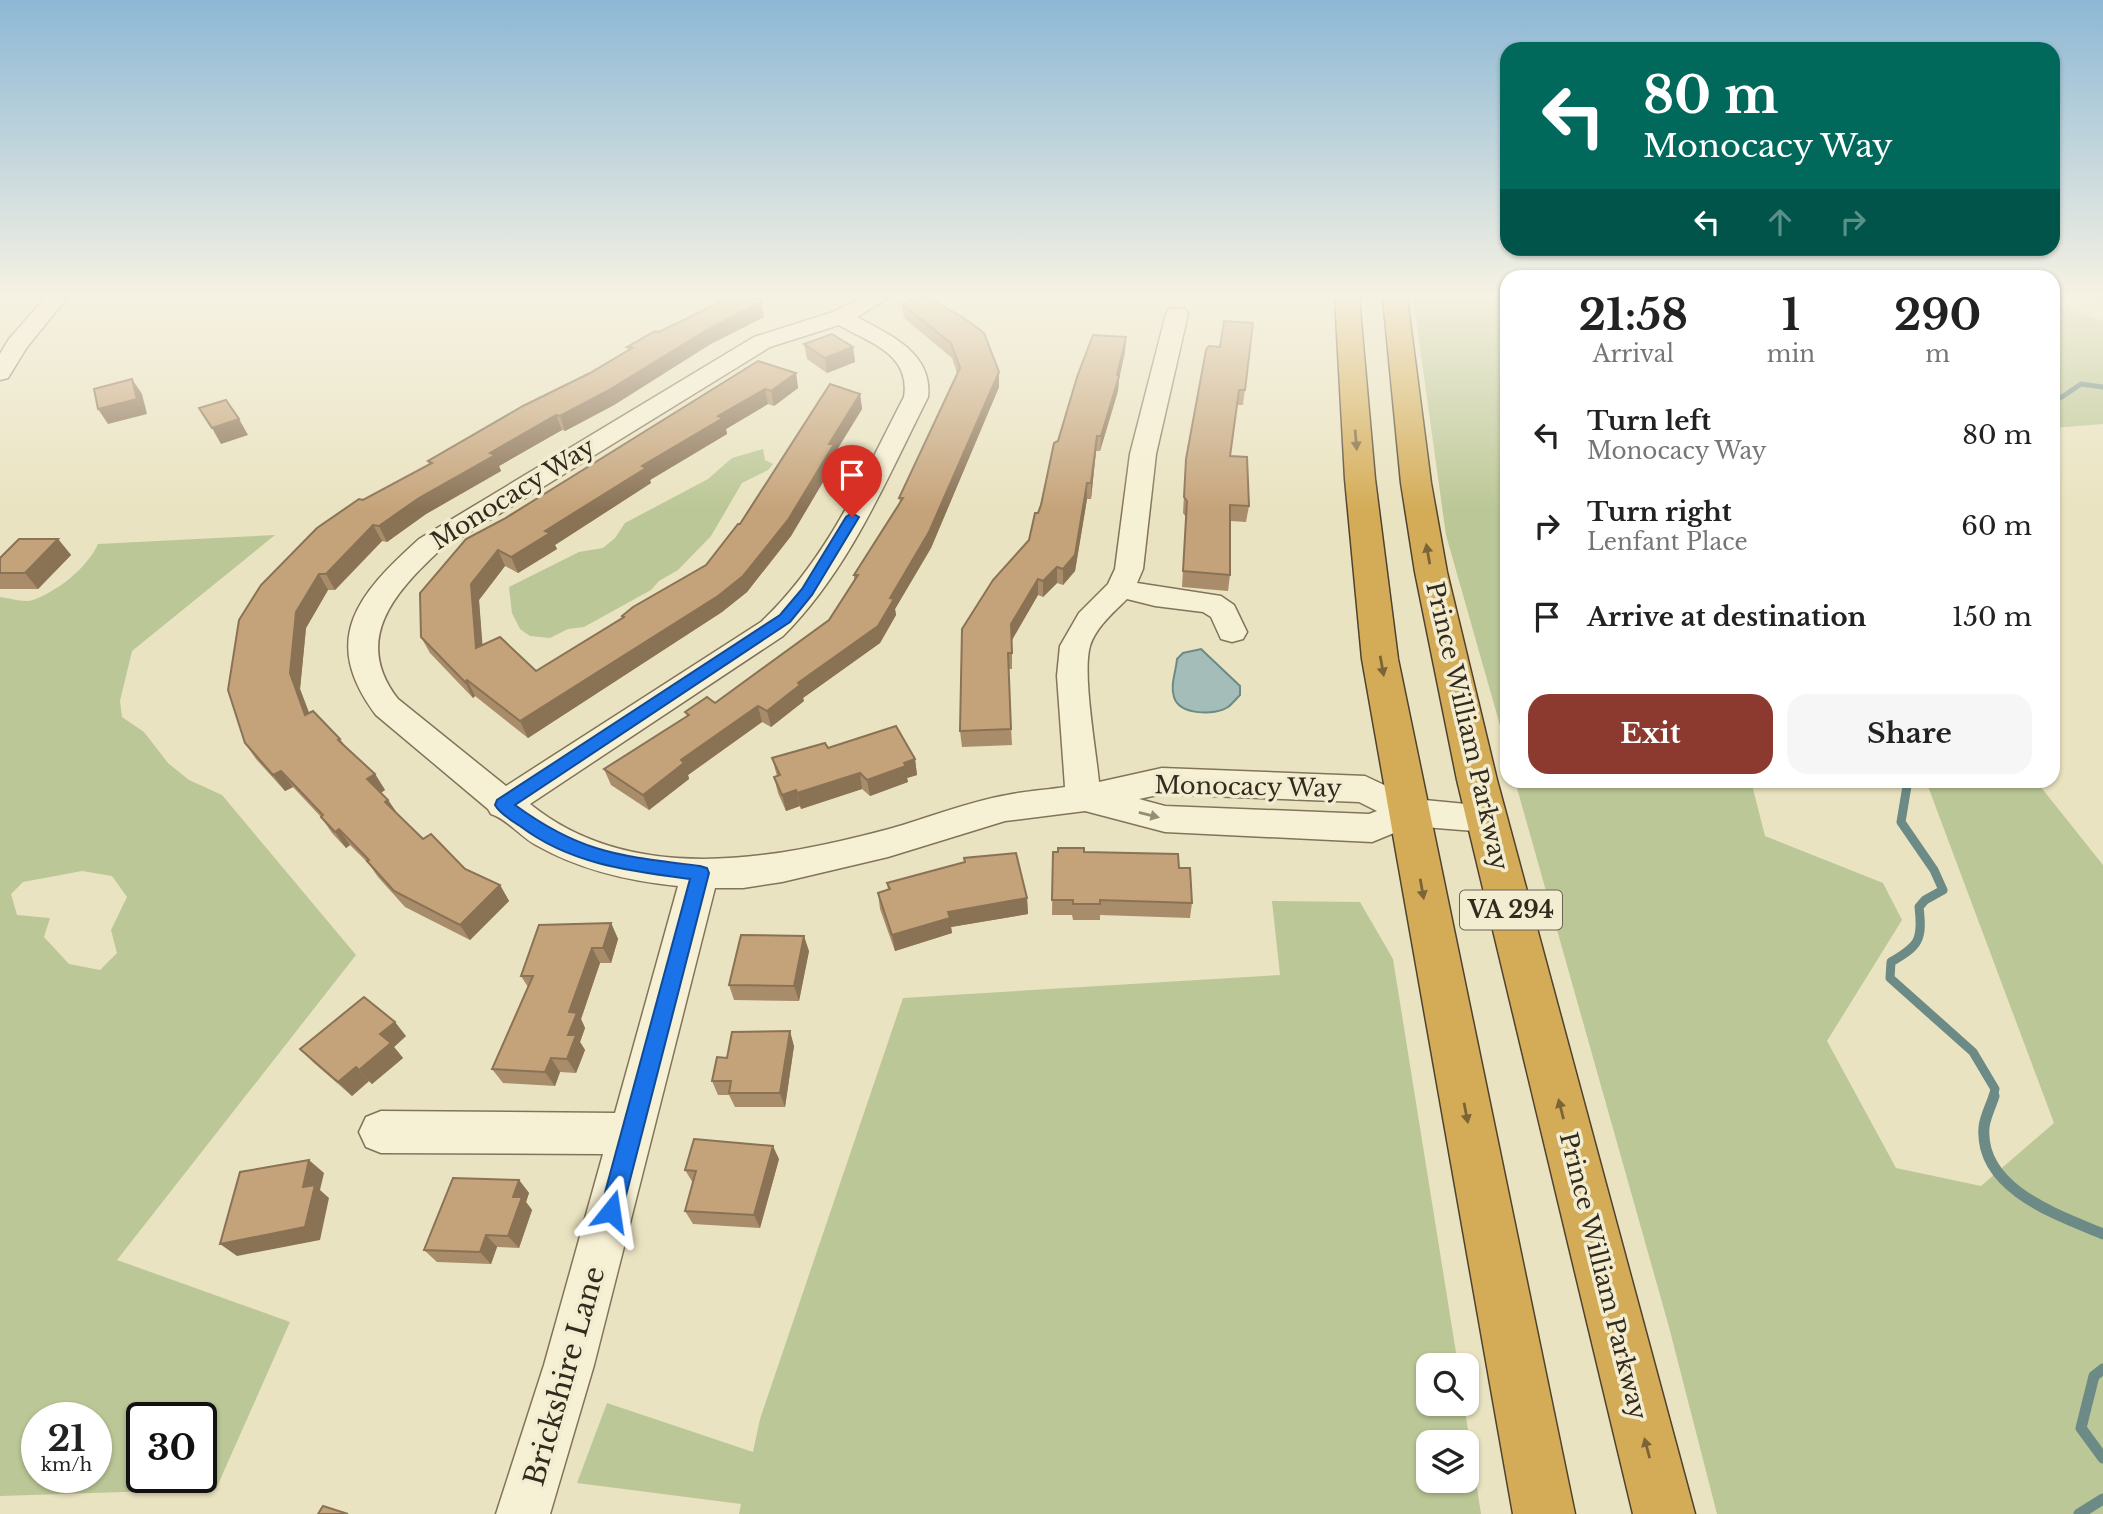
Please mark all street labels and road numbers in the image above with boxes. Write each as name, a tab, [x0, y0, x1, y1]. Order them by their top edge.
street label: Monocacy Way	[426, 431, 600, 555]
street label: Prince William Parkway	[1420, 579, 1515, 874]
street label: Monocacy Way	[1154, 770, 1343, 803]
road number: VA 294	[1460, 890, 1562, 930]
street label: Prince William Parkway	[1554, 1129, 1653, 1423]
street label: Brickshire Lane	[516, 1262, 613, 1490]

